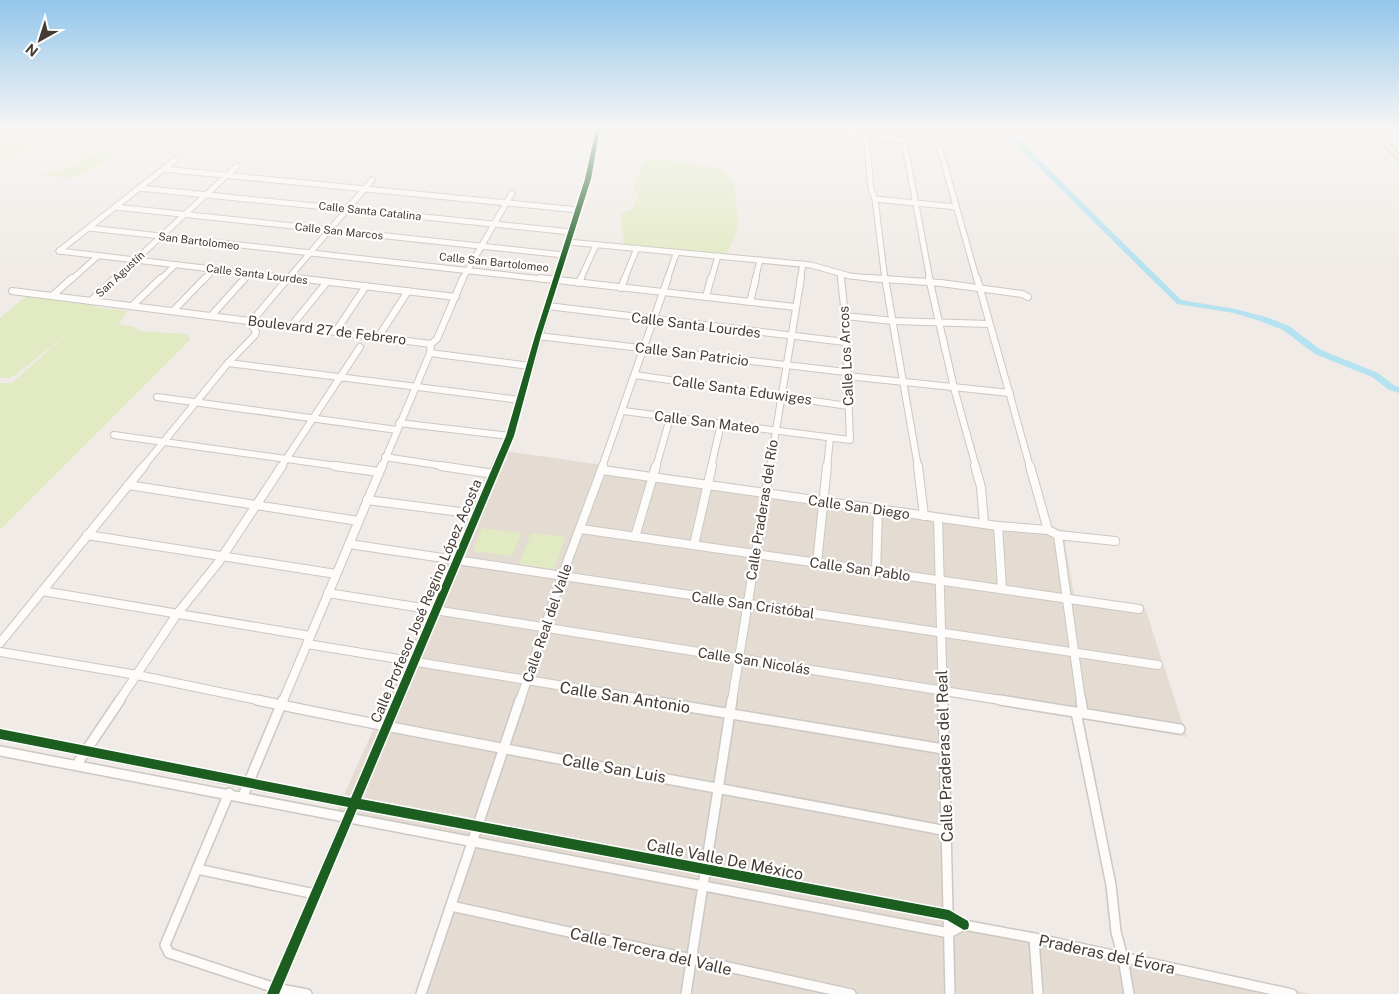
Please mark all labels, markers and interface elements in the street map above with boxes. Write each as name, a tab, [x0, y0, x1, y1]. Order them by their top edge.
north arrow	[15, 15, 65, 65]
text: N	[23, 40, 41, 60]
street label: Calle Santa Catalina	[318, 200, 422, 222]
street label: Calle San Marcos	[294, 220, 384, 242]
street label: San Bartolomeo	[158, 230, 240, 252]
street label: San Agustín	[93, 248, 147, 300]
street label: Calle San Bartolomeo	[439, 250, 549, 274]
street label: Calle Santa Lourdes	[205, 262, 309, 286]
street label: Calle Los Arcos	[835, 305, 857, 407]
street label: Calle Santa Lourdes	[630, 309, 762, 341]
street label: Boulevard 27 de Febrero	[247, 312, 407, 348]
street label: Calle San Patricio	[634, 339, 750, 369]
street label: Calle Santa Eduwiges	[671, 372, 813, 408]
street label: Calle San Mateo	[653, 408, 761, 436]
street label: Calle Praderas del Río	[743, 438, 781, 582]
street label: Calle Profesor José Regino López Acosta	[367, 477, 485, 725]
street label: Calle San Diego	[807, 492, 911, 522]
street label: Calle San Pablo	[809, 554, 912, 584]
street label: Calle Real del Valle	[519, 561, 575, 685]
street label: Calle San Cristóbal	[691, 588, 815, 622]
street label: Calle San Nicolás	[697, 644, 811, 678]
street label: Calle Praderas del Real	[932, 669, 957, 842]
street label: Calle San Antonio	[558, 678, 692, 717]
street label: Calle San Luis	[561, 750, 667, 787]
street label: Calle Valle De México	[645, 835, 805, 884]
street label: Calle Tercera del Valle	[568, 924, 734, 979]
street label: Praderas del Évora	[1037, 930, 1177, 978]

